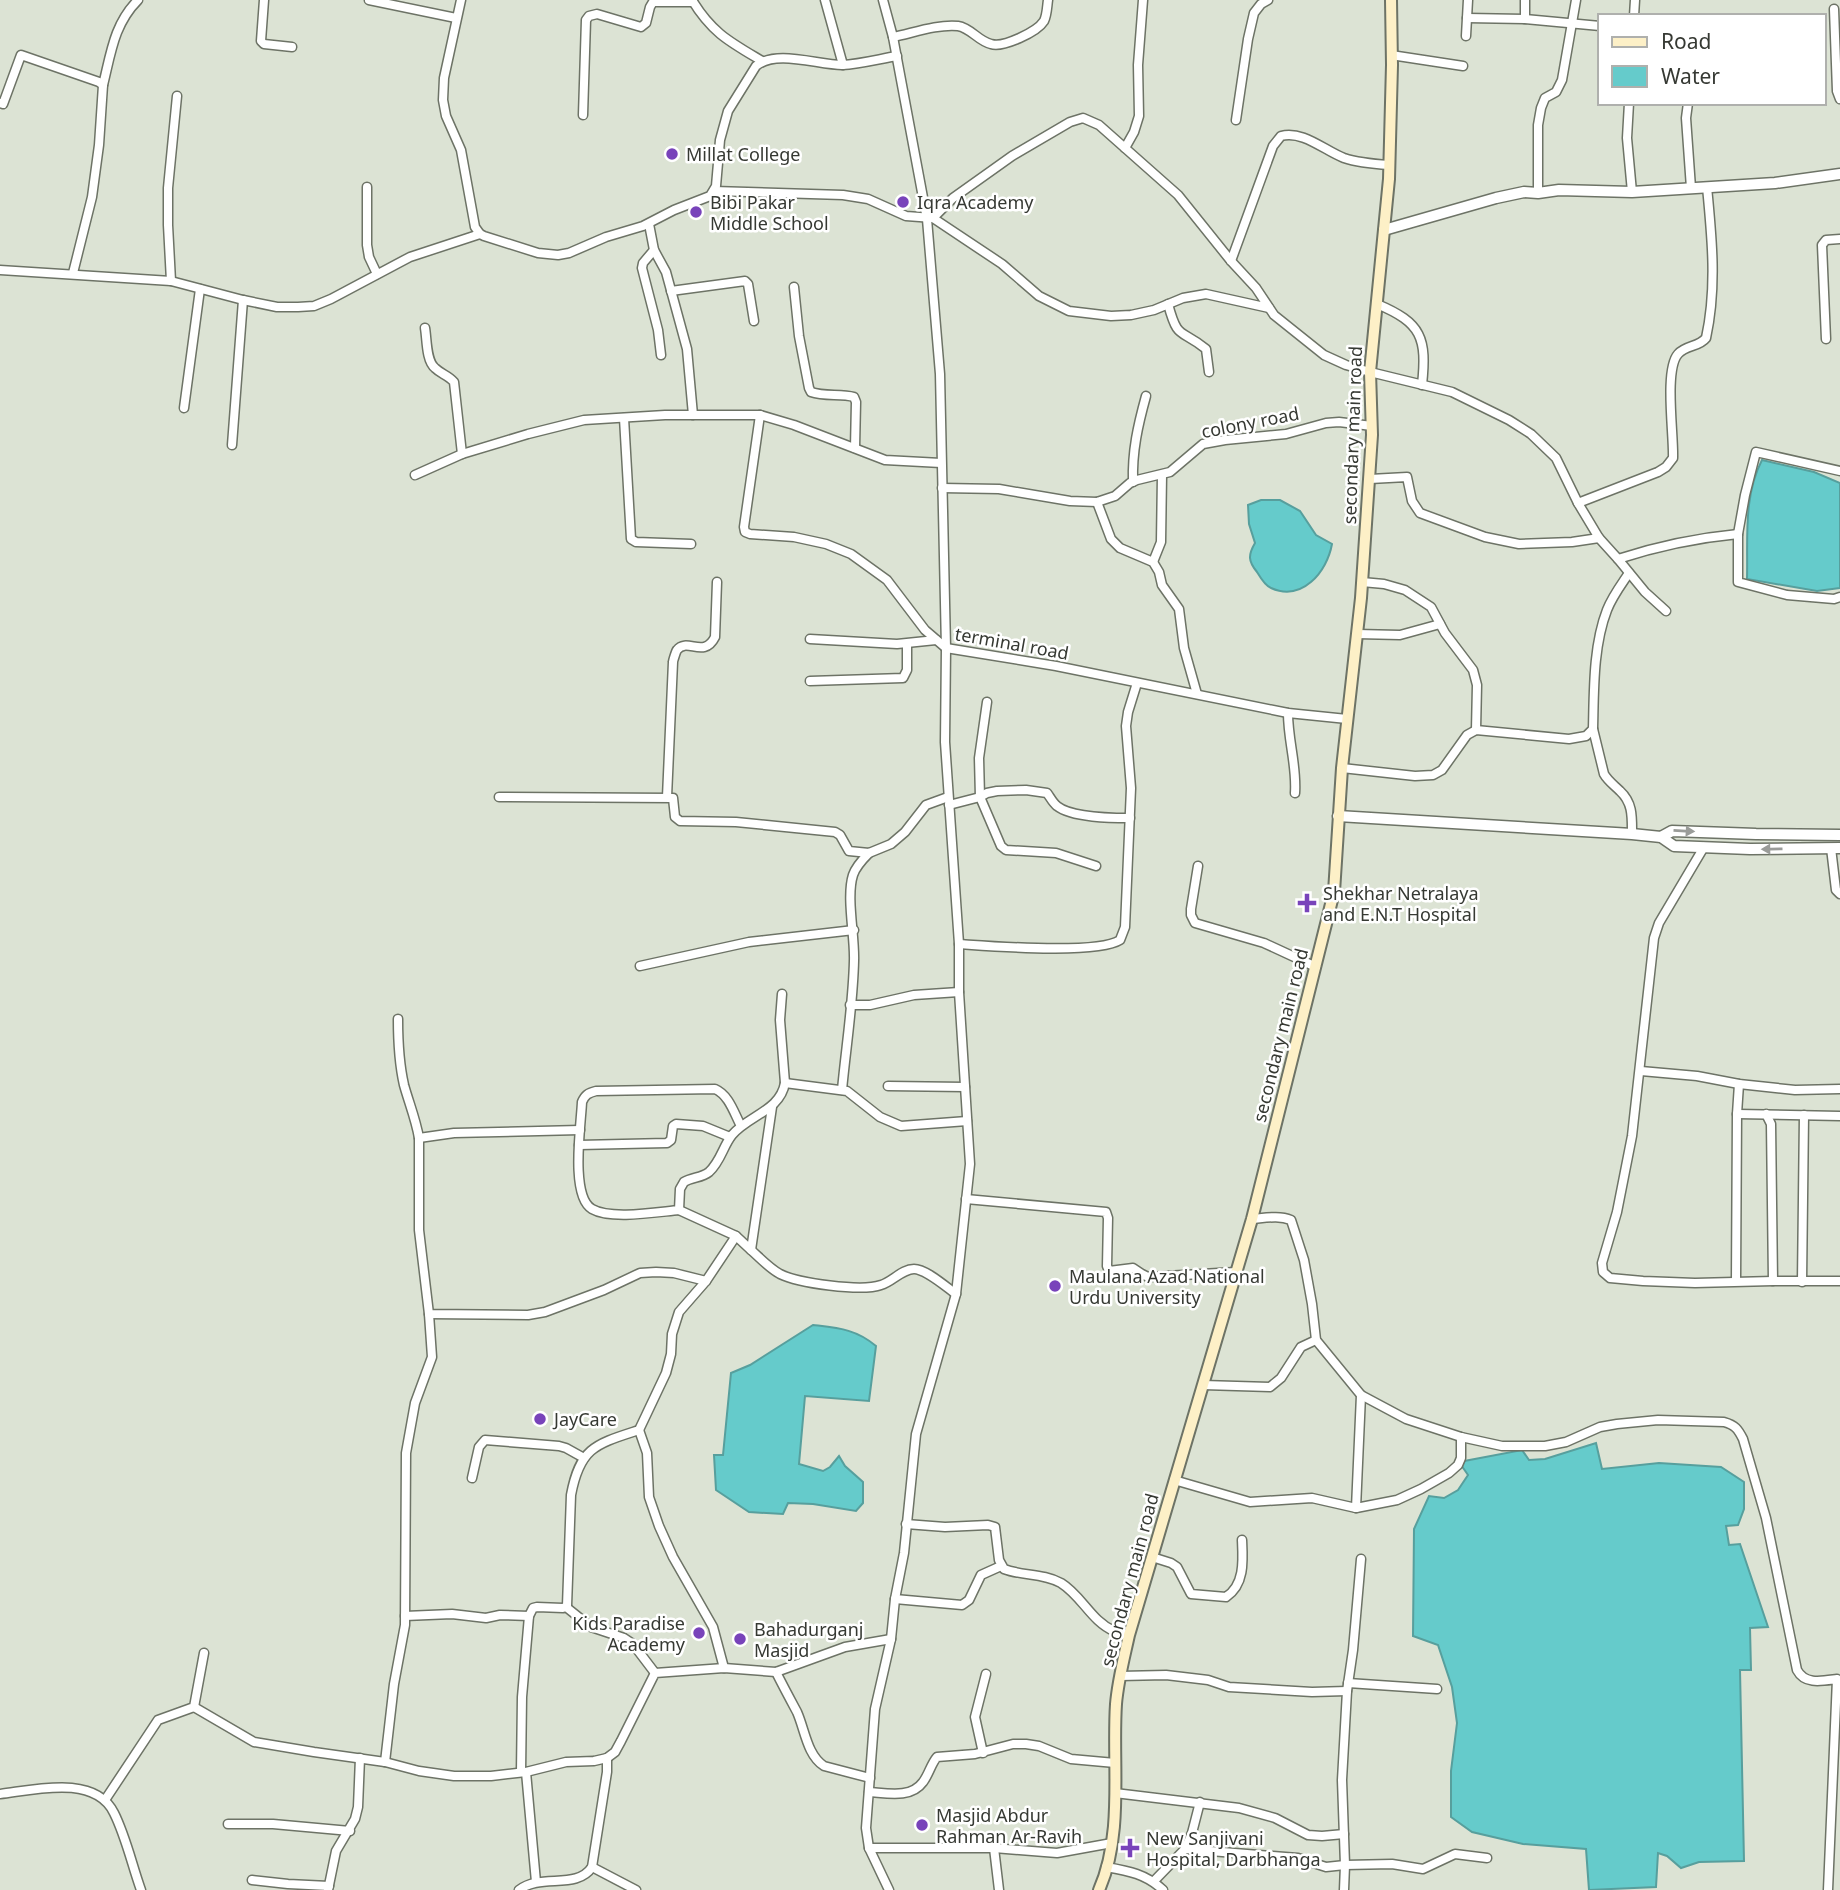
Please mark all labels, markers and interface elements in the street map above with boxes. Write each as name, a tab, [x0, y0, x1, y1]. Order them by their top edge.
legend	[1598, 14, 1826, 105]
text: Road	[1661, 27, 1711, 55]
text: Water	[1661, 62, 1720, 90]
place label: Millat College	[686, 142, 800, 166]
marker: Millat College	[664, 146, 680, 162]
place label: Bibi Pakar Middle School	[710, 190, 829, 235]
place label: Iqra Academy	[917, 190, 1034, 214]
marker: Iqra Academy	[895, 194, 911, 210]
marker: Bibi Pakar Middle School	[688, 204, 704, 220]
street label: secondary main road	[1337, 345, 1367, 525]
street label: colony road	[1199, 401, 1301, 443]
street label: terminal road	[953, 621, 1071, 665]
one-way arrow	[1674, 826, 1696, 837]
one-way arrow	[1761, 843, 1783, 854]
place label: Shekhar Netralaya and E.N.T Hospital	[1323, 881, 1479, 926]
marker: Shekhar Netralaya and E.N.T Hospital	[1297, 893, 1317, 913]
street label: secondary main road	[1247, 946, 1313, 1124]
place label: Maulana Azad National Urdu University	[1069, 1264, 1265, 1309]
marker: Maulana Azad National Urdu University	[1047, 1278, 1063, 1294]
place label: JayCare	[552, 1407, 617, 1431]
marker: JayCare	[532, 1411, 548, 1427]
street label: secondary main road	[1094, 1491, 1164, 1669]
place label: Kids Paradise Academy	[572, 1611, 686, 1656]
place label: Bahadurganj Masjid	[754, 1617, 863, 1662]
marker: Kids Paradise Academy	[691, 1625, 707, 1641]
marker: Bahadurganj Masjid	[732, 1631, 748, 1647]
place label: Masjid Abdur Rahman Ar-Ravih	[936, 1803, 1082, 1848]
marker: Masjid Abdur Rahman Ar-Ravih	[914, 1817, 930, 1833]
place label: New Sanjivani Hospital, Darbhanga	[1146, 1826, 1321, 1871]
marker: New Sanjivani Hospital, Darbhanga	[1120, 1838, 1140, 1858]

